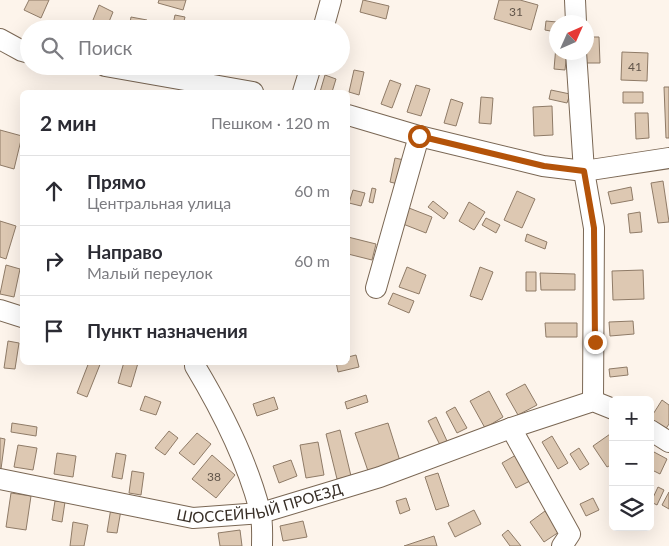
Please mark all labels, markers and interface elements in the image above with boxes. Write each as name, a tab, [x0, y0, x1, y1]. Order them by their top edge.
house number: 31	[509, 4, 523, 19]
north arrow	[549, 15, 594, 60]
search box	[20, 20, 350, 75]
icon: search	[38, 34, 66, 62]
text: Поиск	[78, 36, 132, 59]
house number: 41	[628, 59, 642, 74]
text: 2 мин	[40, 110, 97, 135]
text: Пешком · 120 m	[211, 113, 330, 132]
route start	[408, 125, 431, 148]
text: Прямо	[87, 170, 146, 193]
icon: ahead	[40, 177, 68, 205]
text: 60 m	[294, 181, 330, 200]
text: Центральная улица	[87, 193, 231, 212]
text: Направо	[87, 240, 163, 263]
icon: right	[40, 247, 68, 275]
text: 60 m	[294, 251, 330, 270]
text: Малый переулок	[87, 263, 213, 282]
icon: arrive	[40, 317, 68, 345]
text: Пункт назначения	[87, 319, 248, 342]
route end	[584, 331, 607, 354]
map controls	[609, 396, 654, 531]
button: +	[609, 396, 654, 441]
button: −	[609, 441, 654, 486]
house number: 38	[207, 469, 221, 484]
street label: ШОССЕЙНЫЙ ПРОЕЗД	[175, 479, 345, 526]
button: layers	[609, 486, 654, 531]

